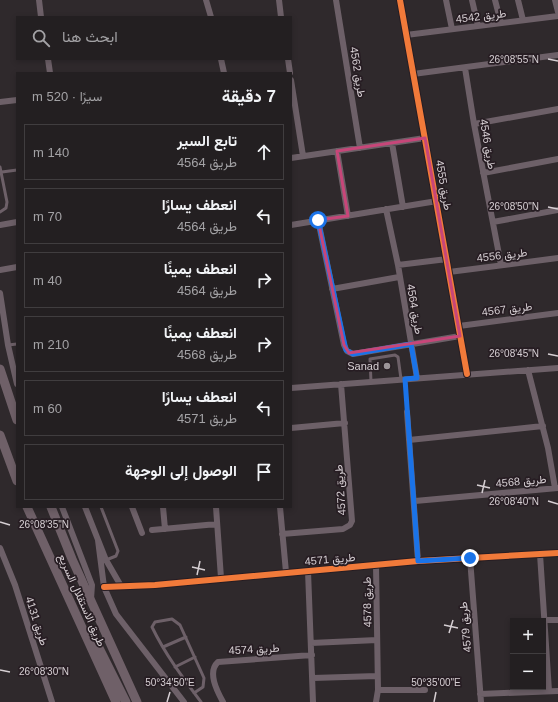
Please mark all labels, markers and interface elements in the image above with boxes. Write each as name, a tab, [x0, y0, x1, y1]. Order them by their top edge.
street label: طريق 4542	[455, 7, 507, 26]
search box	[16, 16, 292, 60]
icon: search	[30, 27, 52, 49]
text: ابحث هنا	[62, 28, 118, 45]
street label: طريق 4562	[347, 46, 368, 98]
text: 26°08'55"N	[489, 54, 539, 65]
text: 7 دقيقة	[222, 87, 276, 106]
text: سيرًا · 520 m	[32, 89, 102, 104]
street label: طريق 4546	[477, 118, 498, 170]
text: تابع السير	[177, 132, 237, 149]
icon: ahead	[253, 141, 275, 163]
text: 140 m	[33, 145, 69, 160]
text: طريق 4564	[177, 155, 237, 170]
street label: طريق 4555	[433, 159, 454, 211]
text: انعطف يسارًا	[162, 196, 237, 213]
text: 26°08'50"N	[489, 201, 539, 212]
icon: left	[253, 205, 275, 227]
text: 70 m	[33, 209, 62, 224]
route start	[309, 211, 327, 229]
text: طريق 4564	[177, 219, 237, 234]
street label: طريق 4556	[476, 246, 528, 265]
text: انعطف يمينًا	[164, 260, 237, 277]
icon: right	[253, 269, 275, 291]
text: 40 m	[33, 273, 62, 288]
text: طريق 4564	[177, 283, 237, 298]
street label: طريق 4564	[404, 283, 425, 335]
street label: طريق 4567	[481, 300, 533, 319]
text: انعطف يمينًا	[164, 324, 237, 341]
icon: right	[253, 333, 275, 355]
text: 210 m	[33, 337, 69, 352]
text: طريق 4568	[177, 347, 237, 362]
text: 26°08'45"N	[489, 348, 539, 359]
place label: Sanad	[347, 360, 379, 372]
marker: Sanad	[382, 361, 392, 371]
text: انعطف يسارًا	[162, 388, 237, 405]
icon: left	[253, 397, 275, 419]
text: 60 m	[33, 401, 62, 416]
text: طريق 4571	[177, 411, 237, 426]
icon: arrive	[253, 461, 275, 483]
text: الوصول إلى الوجهة	[125, 462, 237, 479]
street label: طريق 4572	[332, 464, 349, 516]
street label: طريق 4568	[495, 473, 547, 490]
text: 26°08'40"N	[489, 496, 539, 507]
text: 26°08'35"N	[19, 519, 69, 530]
route end	[461, 549, 479, 567]
street label: طريق 4571	[304, 551, 356, 568]
street label: طريق الاستقلال السريع	[54, 552, 108, 649]
street label: طريق 4578	[361, 576, 374, 628]
street label: طريق 4131	[22, 595, 51, 647]
street label: طريق 4579	[457, 601, 474, 653]
map controls	[510, 618, 546, 690]
button: +	[510, 618, 546, 654]
street label: طريق 4574	[228, 642, 280, 657]
button: −	[510, 654, 546, 690]
text: 26°08'30"N	[19, 666, 69, 677]
text: 50°34'50"E	[145, 677, 195, 688]
text: 50°35'00"E	[411, 677, 461, 688]

